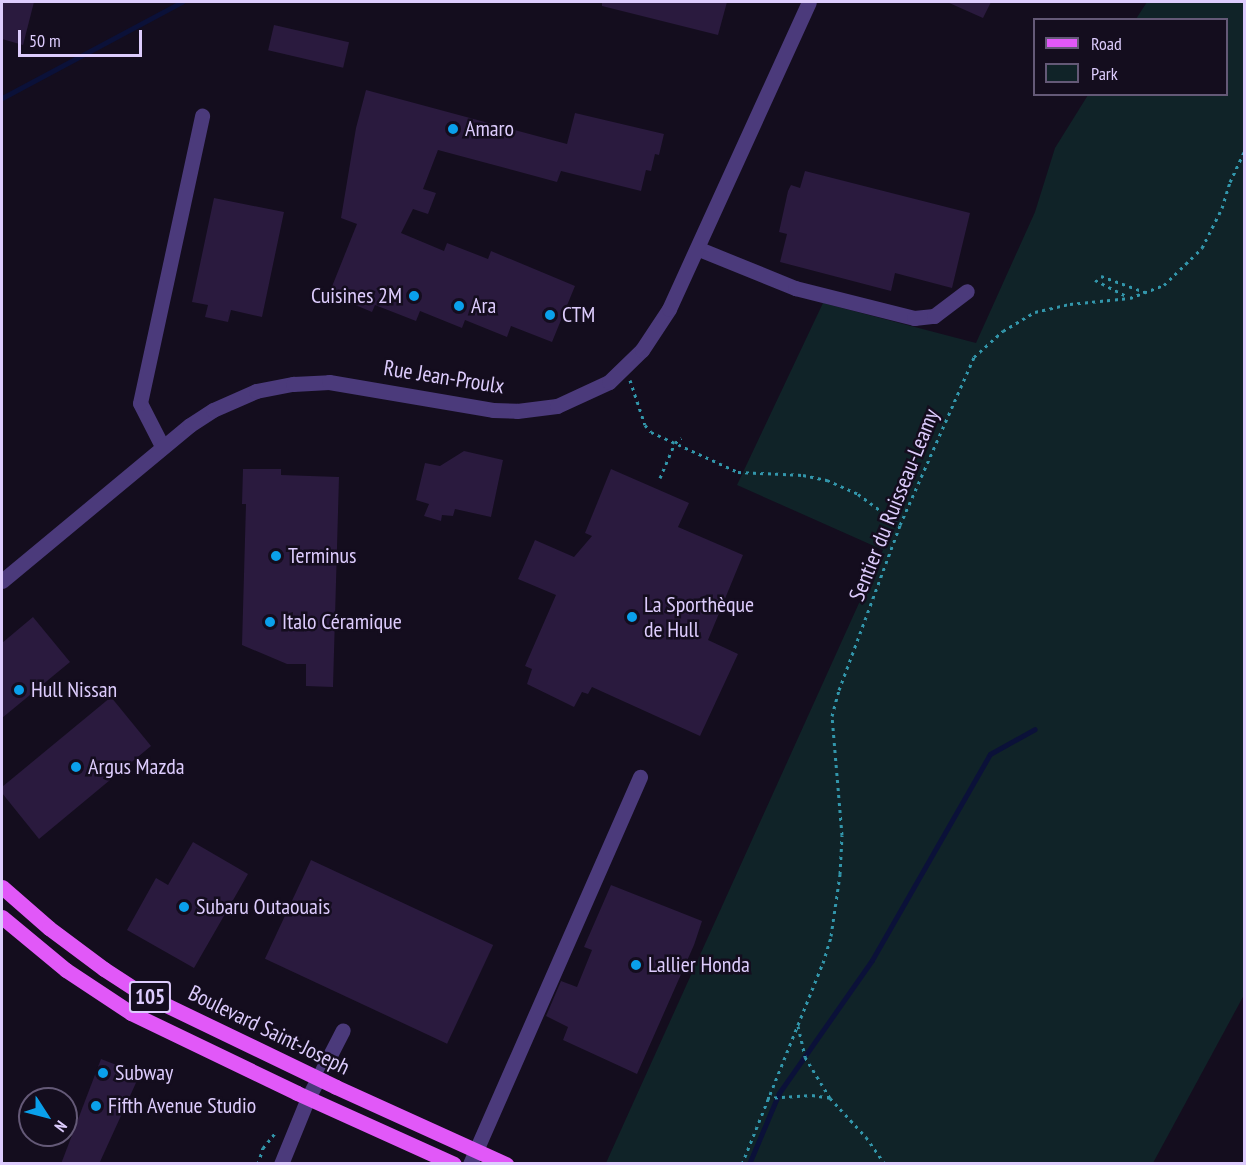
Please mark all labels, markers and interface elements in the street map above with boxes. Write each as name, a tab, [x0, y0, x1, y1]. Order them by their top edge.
scale bar	[21, 18, 146, 56]
legend	[1033, 18, 1228, 96]
text: 50 m	[29, 29, 61, 52]
text: Road	[1091, 32, 1122, 55]
text: Park	[1091, 62, 1118, 85]
place label: Amaro	[465, 116, 514, 142]
marker: Amaro	[446, 122, 460, 136]
place label: Cuisines 2M	[311, 283, 402, 309]
marker: Cuisines 2M	[407, 289, 421, 303]
place label: Ara	[471, 293, 496, 319]
marker: Ara	[452, 299, 466, 313]
place label: CTM	[562, 302, 595, 328]
marker: CTM	[543, 308, 557, 322]
street label: Rue Jean-Proulx	[382, 354, 506, 400]
street label: Sentier du Ruisseau-Leamy	[843, 405, 945, 605]
place label: Terminus	[288, 543, 356, 569]
marker: Terminus	[269, 549, 283, 563]
place label: La Sporthèque de Hull	[644, 591, 754, 642]
place label: Italo Céramique	[282, 609, 402, 635]
marker: La Sporthèque de Hull	[625, 610, 639, 624]
marker: Italo Céramique	[263, 615, 277, 629]
place label: Hull Nissan	[31, 677, 117, 703]
marker: Hull Nissan	[12, 683, 26, 697]
place label: Argus Mazda	[88, 754, 185, 780]
marker: Argus Mazda	[69, 760, 83, 774]
place label: Subaru Outaouais	[196, 894, 330, 920]
marker: Subaru Outaouais	[177, 900, 191, 914]
place label: Lallier Honda	[648, 952, 750, 978]
marker: Lallier Honda	[629, 958, 643, 972]
road number: 105	[128, 979, 172, 1015]
street label: Boulevard Saint-Joseph	[184, 980, 354, 1080]
place label: Subway	[115, 1060, 173, 1086]
marker: Subway	[96, 1066, 110, 1080]
north arrow	[18, 1087, 78, 1147]
place label: Fifth Avenue Studio	[108, 1093, 257, 1119]
marker: Fifth Avenue Studio	[89, 1099, 103, 1113]
text: N	[50, 1117, 72, 1136]

